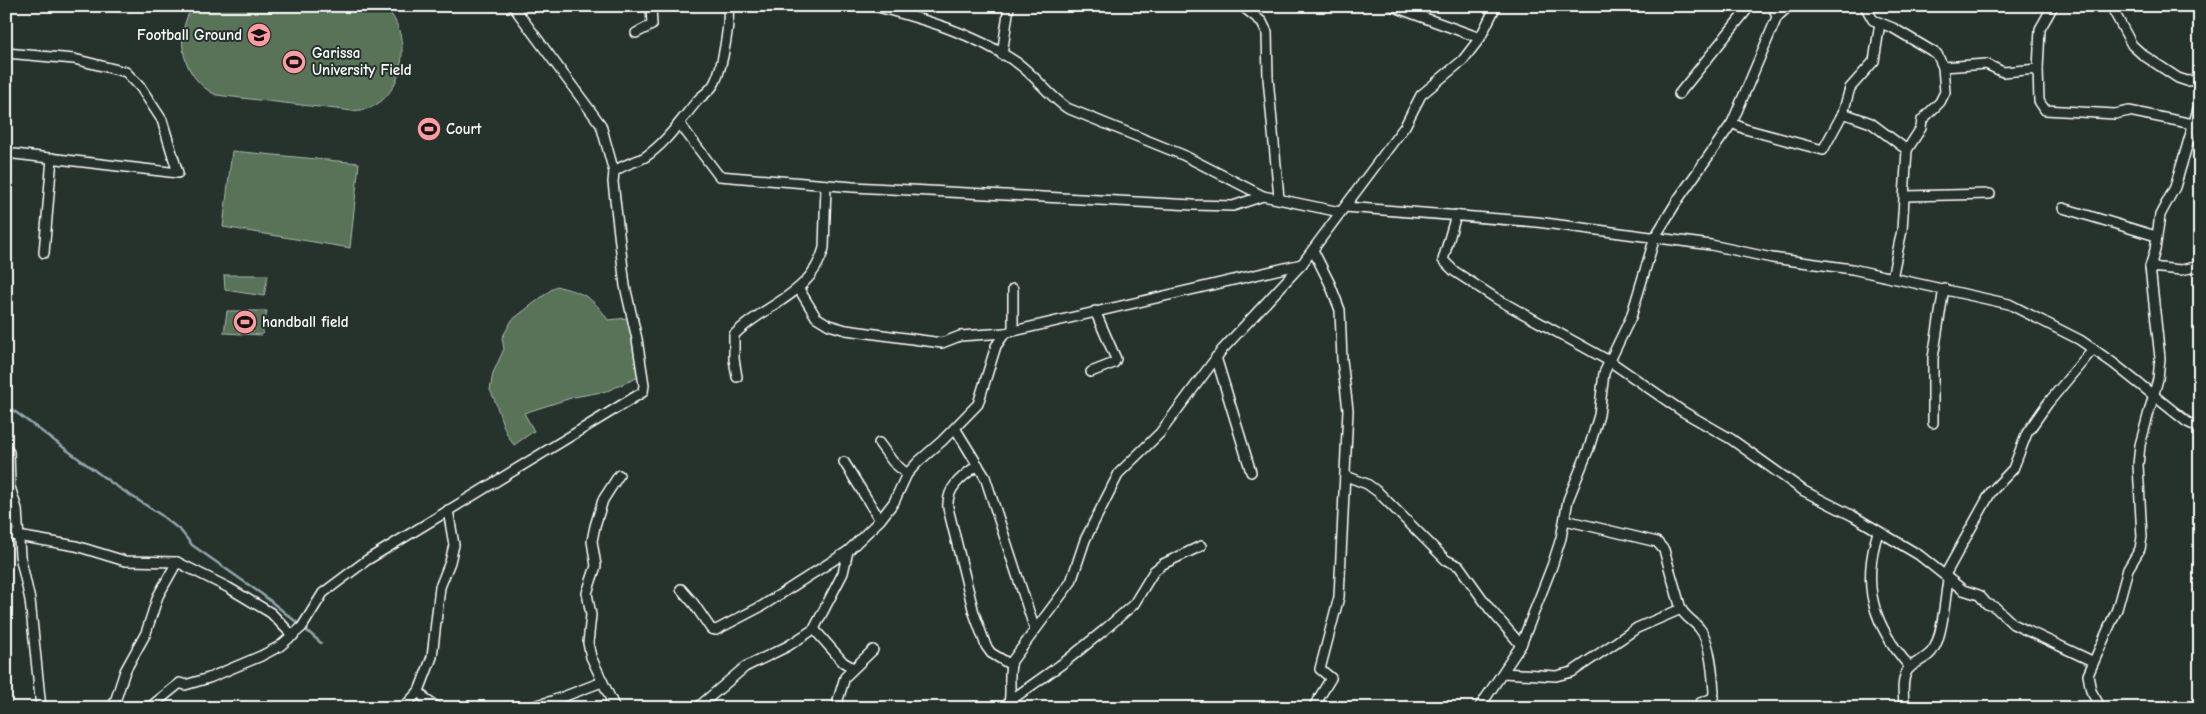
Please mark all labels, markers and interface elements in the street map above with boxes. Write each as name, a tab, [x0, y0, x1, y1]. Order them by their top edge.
school or university icon: Football Ground	[246, 22, 272, 48]
place label: Football Ground	[137, 26, 242, 44]
place label: Garissa University Field	[312, 44, 412, 79]
sports icon: Garissa University Field	[281, 49, 307, 75]
sports icon: Court	[416, 116, 442, 142]
place label: Court	[446, 120, 483, 138]
sports icon: handball field	[232, 309, 258, 335]
place label: handball field	[262, 313, 349, 331]

